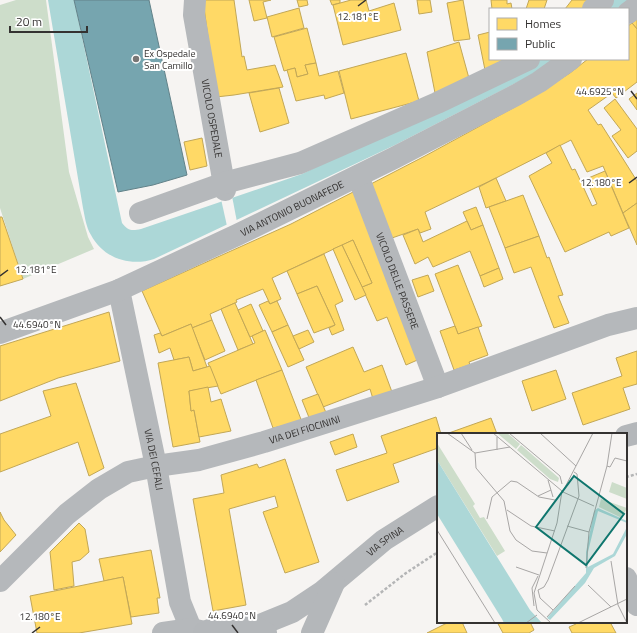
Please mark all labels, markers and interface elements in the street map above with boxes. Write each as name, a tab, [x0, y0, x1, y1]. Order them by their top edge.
scale bar	[10, 8, 87, 34]
legend	[489, 8, 629, 60]
text: 12.181°E	[337, 9, 379, 24]
text: 20 m	[16, 12, 42, 31]
text: Homes	[525, 14, 561, 33]
text: Public	[525, 34, 555, 53]
place label: Ex Ospedale San Camillo	[144, 46, 195, 73]
marker: Ex Ospedale San Camillo	[131, 54, 141, 64]
street label: VICOLO OSPEDALE	[197, 78, 226, 159]
text: 44.6925°N	[576, 84, 624, 99]
text: 12.180°E	[580, 175, 622, 190]
street label: VIA ANTONIO BUONAFEDE	[238, 176, 347, 240]
street label: VICOLO DELLE PASSERE	[372, 230, 423, 332]
text: 12.181°E	[15, 262, 57, 277]
text: 44.6940°N	[13, 317, 61, 332]
street label: VIA DEI FIOCININI	[267, 411, 342, 448]
street label: VIA DEI CEFALI	[140, 427, 167, 491]
inset map	[437, 433, 627, 623]
street label: VIA SPINA	[363, 523, 407, 560]
text: 44.6940°N	[208, 608, 256, 623]
text: 12.180°E	[19, 609, 61, 624]

